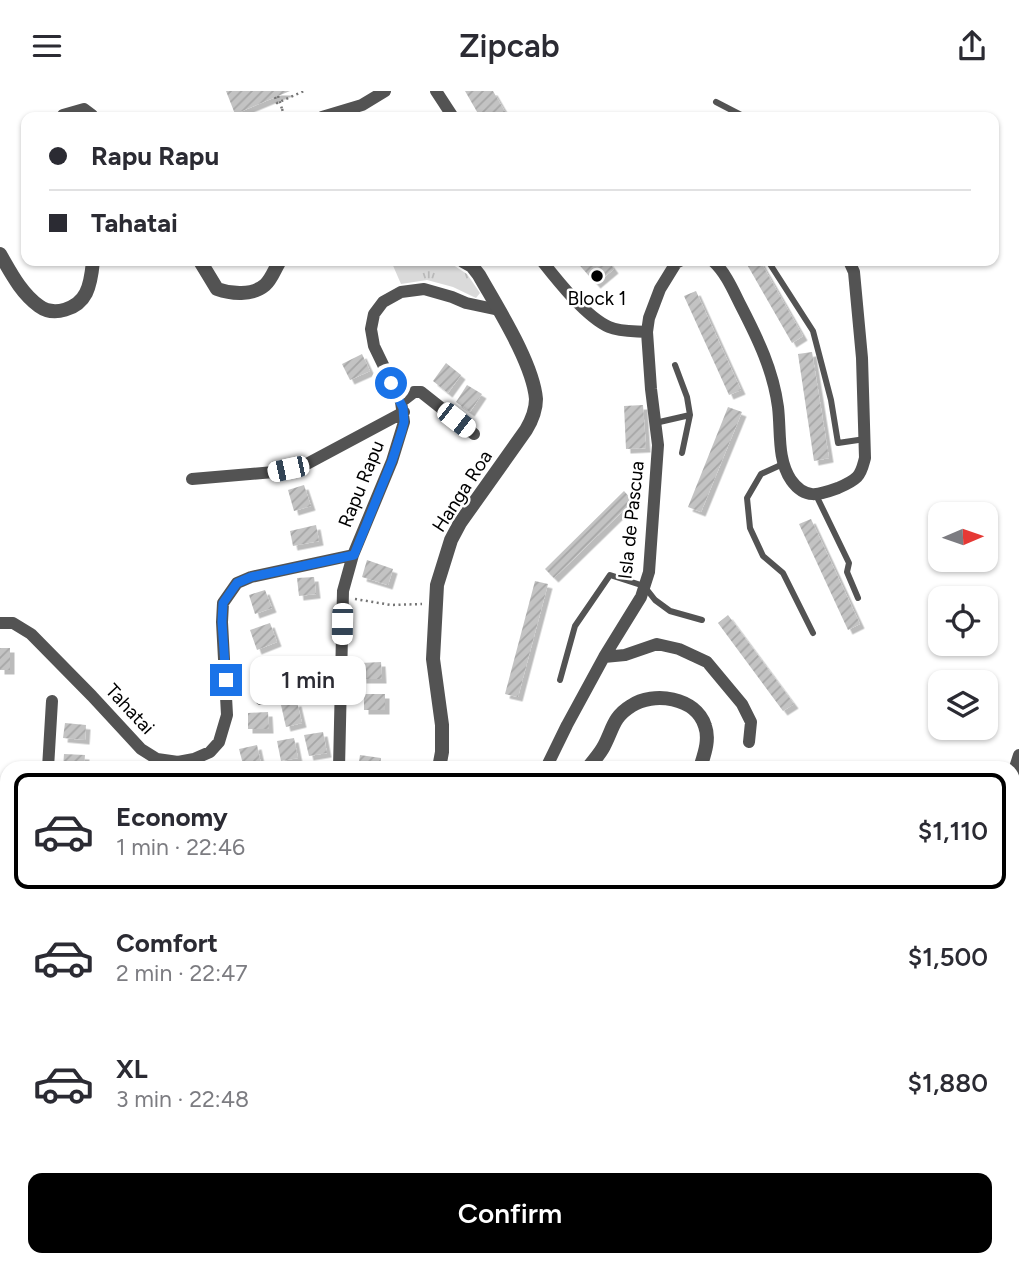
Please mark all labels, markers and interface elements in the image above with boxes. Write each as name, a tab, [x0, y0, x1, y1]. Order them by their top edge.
icon: menu	[28, 27, 66, 65]
text: Zipcab	[459, 27, 560, 65]
icon: share	[953, 27, 991, 65]
text: Rapu Rapu	[91, 140, 219, 172]
text: Tahatai	[91, 207, 178, 239]
marker: Block 1	[589, 268, 605, 284]
place label: Block 1	[568, 287, 626, 310]
route start	[375, 367, 407, 399]
car	[433, 399, 480, 441]
street label: Rapu Rapu	[333, 437, 389, 531]
street label: Hanga Roa	[427, 446, 497, 536]
car	[266, 454, 311, 484]
street label: Isla de Pascua	[613, 460, 649, 580]
north arrow	[928, 502, 998, 572]
map controls	[928, 502, 998, 740]
button: locate	[928, 586, 998, 656]
car	[332, 603, 353, 645]
callout: 1 min	[250, 655, 366, 705]
route end	[210, 664, 242, 696]
text: 1 min	[281, 666, 335, 694]
button: layers	[928, 670, 998, 740]
street label: Tahatai	[101, 679, 159, 739]
icon: car	[32, 800, 95, 863]
text: Economy	[116, 801, 228, 833]
text: $1,110	[918, 815, 988, 847]
text: 1 min · 22:46	[116, 833, 245, 861]
icon: car	[32, 926, 95, 989]
text: Comfort	[116, 927, 218, 959]
text: $1,500	[908, 941, 988, 973]
text: 2 min · 22:47	[116, 959, 248, 987]
icon: car	[32, 1052, 95, 1115]
text: XL	[116, 1053, 148, 1085]
text: $1,880	[908, 1067, 988, 1099]
text: 3 min · 22:48	[116, 1085, 249, 1113]
button: Confirm	[28, 1173, 992, 1253]

